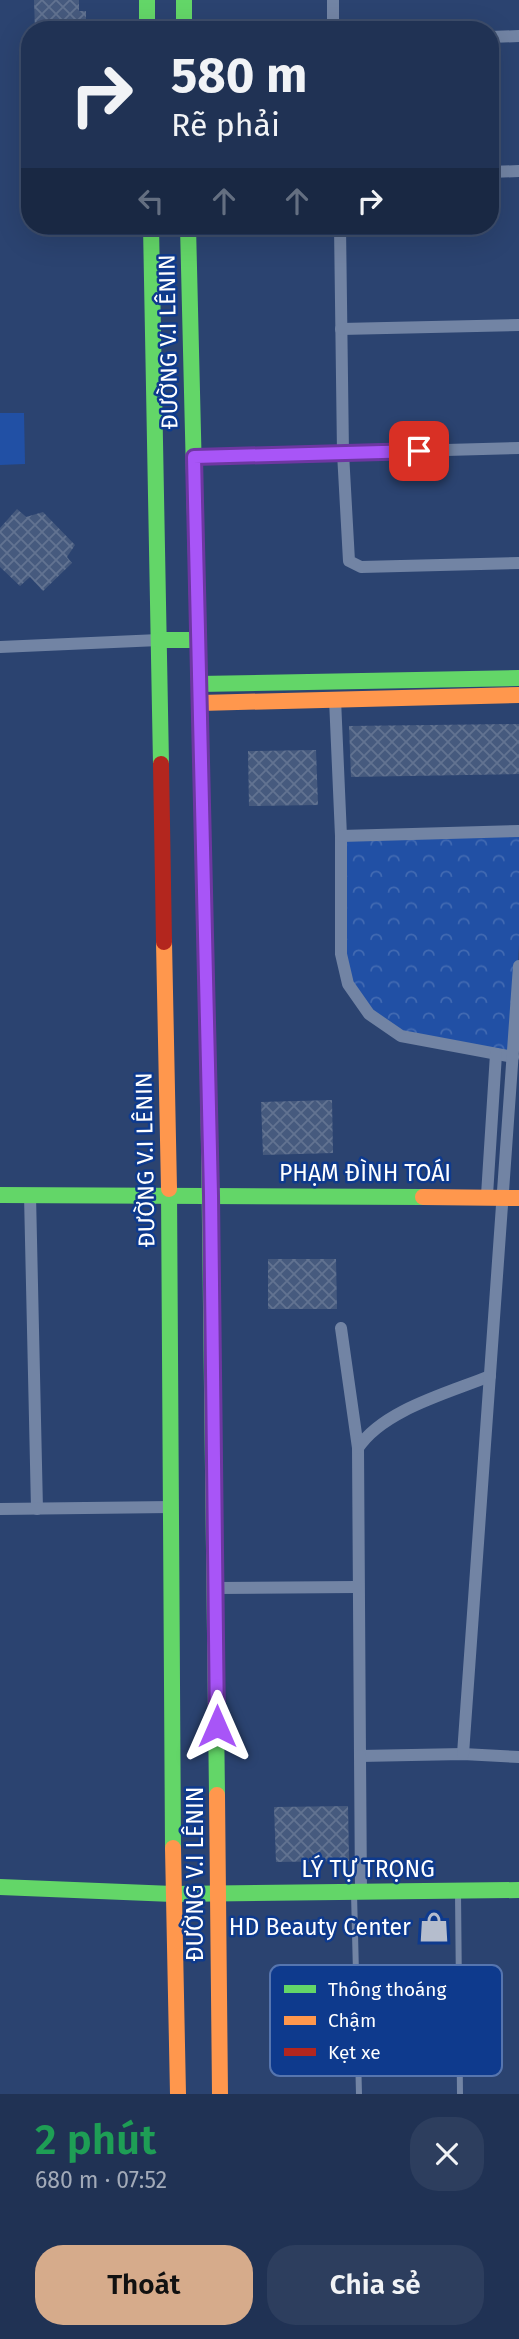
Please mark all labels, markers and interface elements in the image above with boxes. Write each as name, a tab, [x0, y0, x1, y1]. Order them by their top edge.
text: 580 m	[171, 46, 307, 105]
icon: right	[56, 49, 147, 140]
text: Rẽ phải	[171, 106, 280, 144]
icon: left	[132, 182, 170, 220]
icon: ahead	[205, 182, 243, 220]
icon: ahead	[278, 182, 316, 220]
icon: right	[351, 182, 389, 220]
street label: ĐƯỜNG V.I LÊNIN	[151, 254, 184, 430]
pin	[389, 421, 449, 481]
icon: arrive	[400, 432, 438, 470]
street label: ĐƯỜNG V.I LÊNIN	[128, 1072, 161, 1248]
street label: PHẠM ĐÌNH TOÁI	[279, 1158, 451, 1187]
position arrow	[180, 1689, 254, 1763]
street label: ĐƯỜNG V.I LÊNIN	[180, 1787, 209, 1961]
street label: LÝ TỰ TRỌNG	[301, 1854, 435, 1883]
shop icon: HD Beauty Center	[417, 1910, 451, 1944]
place label: HD Beauty Center	[229, 1913, 411, 1941]
legend	[270, 1965, 502, 2076]
text: Thông thoáng	[328, 1978, 446, 2001]
text: Chậm	[328, 2009, 376, 2032]
text: Kẹt xe	[328, 2041, 381, 2064]
text: 2 phút	[35, 2115, 156, 2165]
button: close	[410, 2117, 484, 2191]
text: 680 m · 07:52	[35, 2166, 167, 2194]
button: Thoát	[35, 2245, 253, 2325]
button: Chia sẻ	[267, 2245, 484, 2325]

